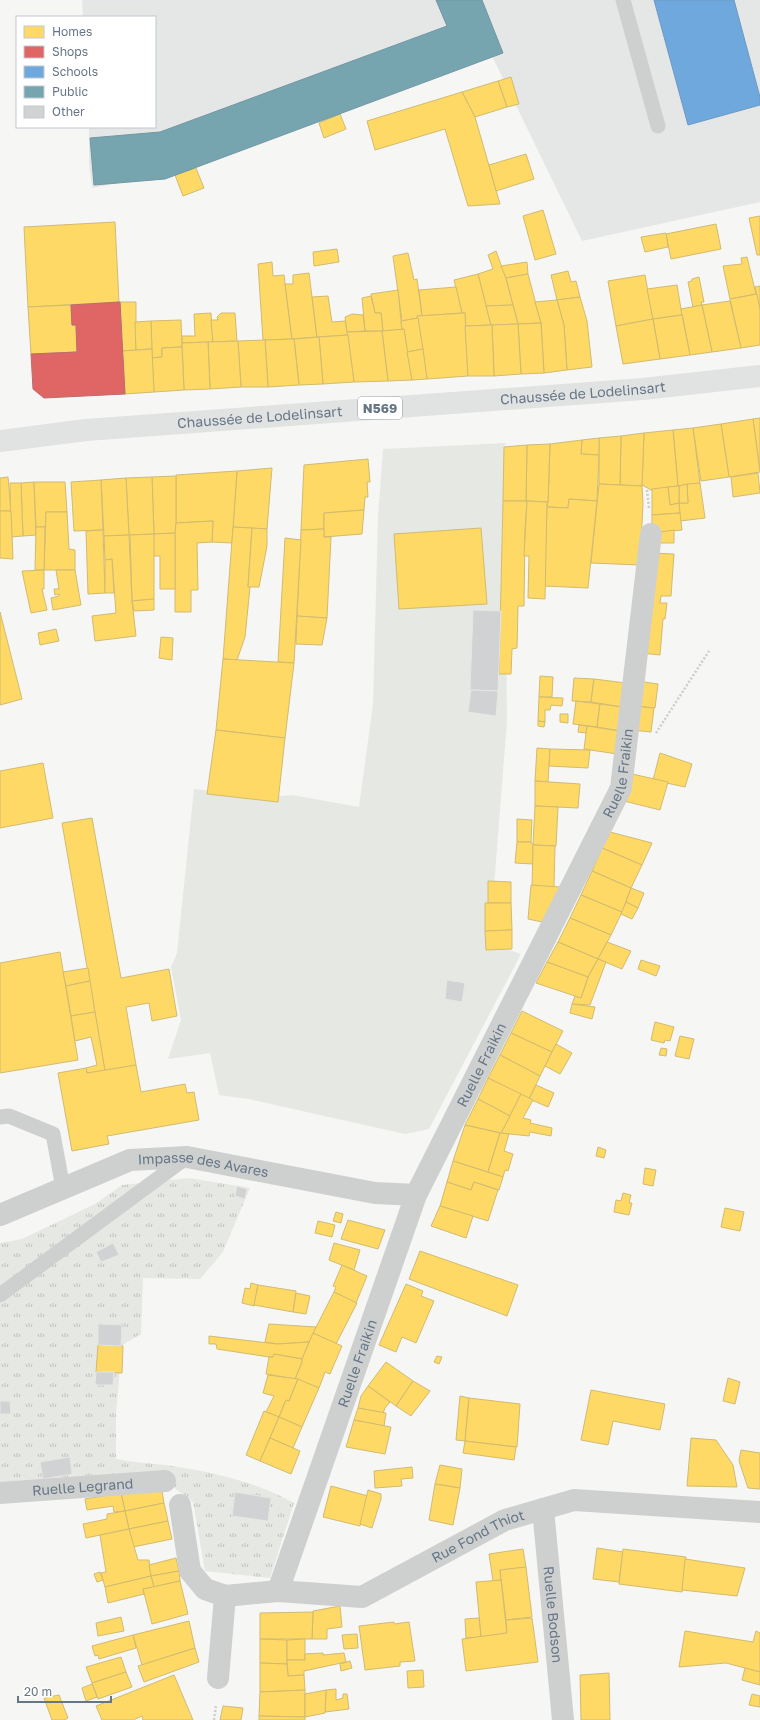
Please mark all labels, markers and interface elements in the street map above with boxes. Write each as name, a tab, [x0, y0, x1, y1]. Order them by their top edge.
legend	[16, 16, 156, 128]
text: Homes	[52, 24, 92, 39]
text: Shops	[52, 44, 88, 59]
text: Schools	[52, 64, 98, 79]
text: Public	[52, 84, 89, 99]
text: Other	[52, 104, 85, 119]
street label: Chaussée de Lodelinsart	[500, 378, 667, 407]
road number: N569	[358, 397, 402, 419]
street label: Chaussée de Lodelinsart	[176, 402, 343, 431]
street label: Ruelle Fraikin	[599, 727, 636, 820]
street label: Ruelle Fraikin	[453, 1020, 509, 1110]
street label: Impasse des Avares	[137, 1148, 270, 1180]
street label: Ruelle Fraikin	[334, 1317, 380, 1409]
street label: Ruelle Legrand	[32, 1474, 134, 1499]
street label: Rue Fond Thiot	[428, 1506, 526, 1566]
street label: Ruelle Bodson	[540, 1565, 567, 1664]
scale bar	[18, 1678, 111, 1704]
text: 20 m	[24, 1684, 52, 1699]

